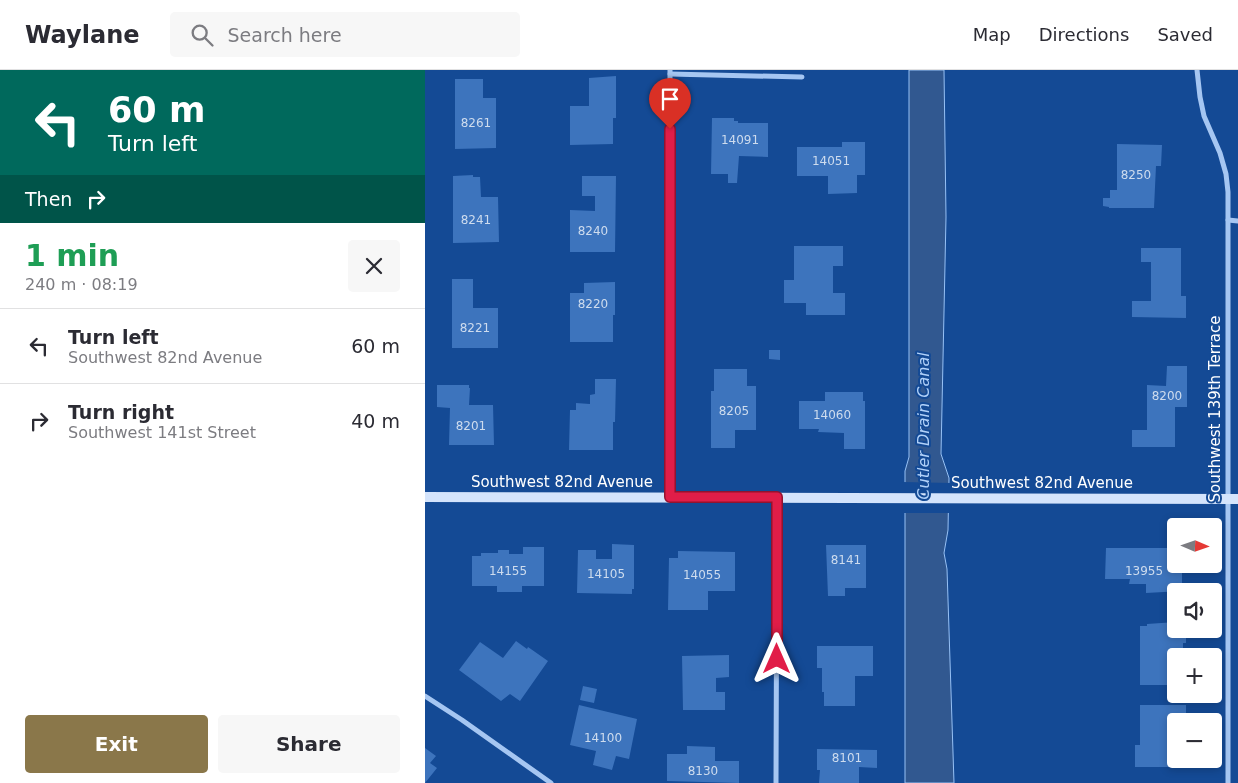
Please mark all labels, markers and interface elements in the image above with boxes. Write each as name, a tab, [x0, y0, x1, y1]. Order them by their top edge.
search box	[170, 12, 520, 57]
text: Waylane	[25, 21, 140, 49]
icon: search	[188, 21, 216, 49]
text: Search here	[228, 24, 342, 46]
text: Map	[973, 24, 1011, 45]
text: Directions	[1039, 24, 1129, 45]
text: Saved	[1157, 24, 1213, 45]
pin	[649, 78, 691, 129]
icon: arrive	[656, 85, 684, 113]
icon: left	[25, 90, 90, 155]
text: 60 m	[108, 90, 205, 130]
house number: 8261	[461, 116, 491, 130]
text: Turn left	[108, 131, 197, 156]
house number: 14091	[721, 133, 759, 147]
house number: 14051	[812, 154, 850, 168]
house number: 8250	[1121, 168, 1151, 182]
icon: right	[82, 185, 110, 213]
text: Then	[25, 188, 72, 210]
house number: 8241	[461, 213, 491, 227]
house number: 8240	[578, 224, 608, 238]
text: 1 min	[25, 238, 119, 273]
button: close	[348, 240, 400, 292]
text: 240 m · 08:19	[25, 275, 138, 294]
house number: 8220	[578, 297, 608, 311]
street label: Southwest 139th Terrace	[1206, 316, 1224, 502]
house number: 8221	[460, 321, 490, 335]
text: Turn left	[68, 326, 159, 348]
icon: left	[25, 332, 53, 360]
text: 60 m	[351, 335, 400, 357]
text: Southwest 82nd Avenue	[68, 348, 262, 367]
water label: Cutler Drain Canal	[914, 352, 933, 500]
house number: 8200	[1152, 389, 1182, 403]
text: Turn right	[68, 401, 174, 423]
house number: 8205	[719, 404, 749, 418]
icon: right	[25, 407, 53, 435]
house number: 14060	[813, 408, 851, 422]
text: 40 m	[351, 410, 400, 432]
house number: 8201	[456, 419, 486, 433]
text: Southwest 141st Street	[68, 423, 256, 442]
street label: Southwest 82nd Avenue	[471, 473, 653, 491]
street label: Southwest 82nd Avenue	[951, 474, 1133, 492]
north arrow	[1167, 518, 1223, 572]
map controls	[1167, 518, 1222, 768]
house number: 8141	[831, 553, 861, 567]
house number: 14155	[489, 564, 527, 578]
house number: 13955	[1125, 564, 1163, 578]
house number: 14105	[587, 567, 625, 581]
house number: 14055	[683, 568, 721, 582]
button: sound	[1167, 583, 1222, 638]
position arrow	[750, 632, 802, 684]
button: +	[1167, 648, 1222, 703]
button: −	[1167, 713, 1222, 768]
button: Exit	[25, 715, 208, 773]
button: Share	[218, 715, 400, 773]
house number: 14100	[584, 731, 622, 745]
house number: 8101	[832, 751, 862, 765]
house number: 8130	[688, 764, 718, 778]

